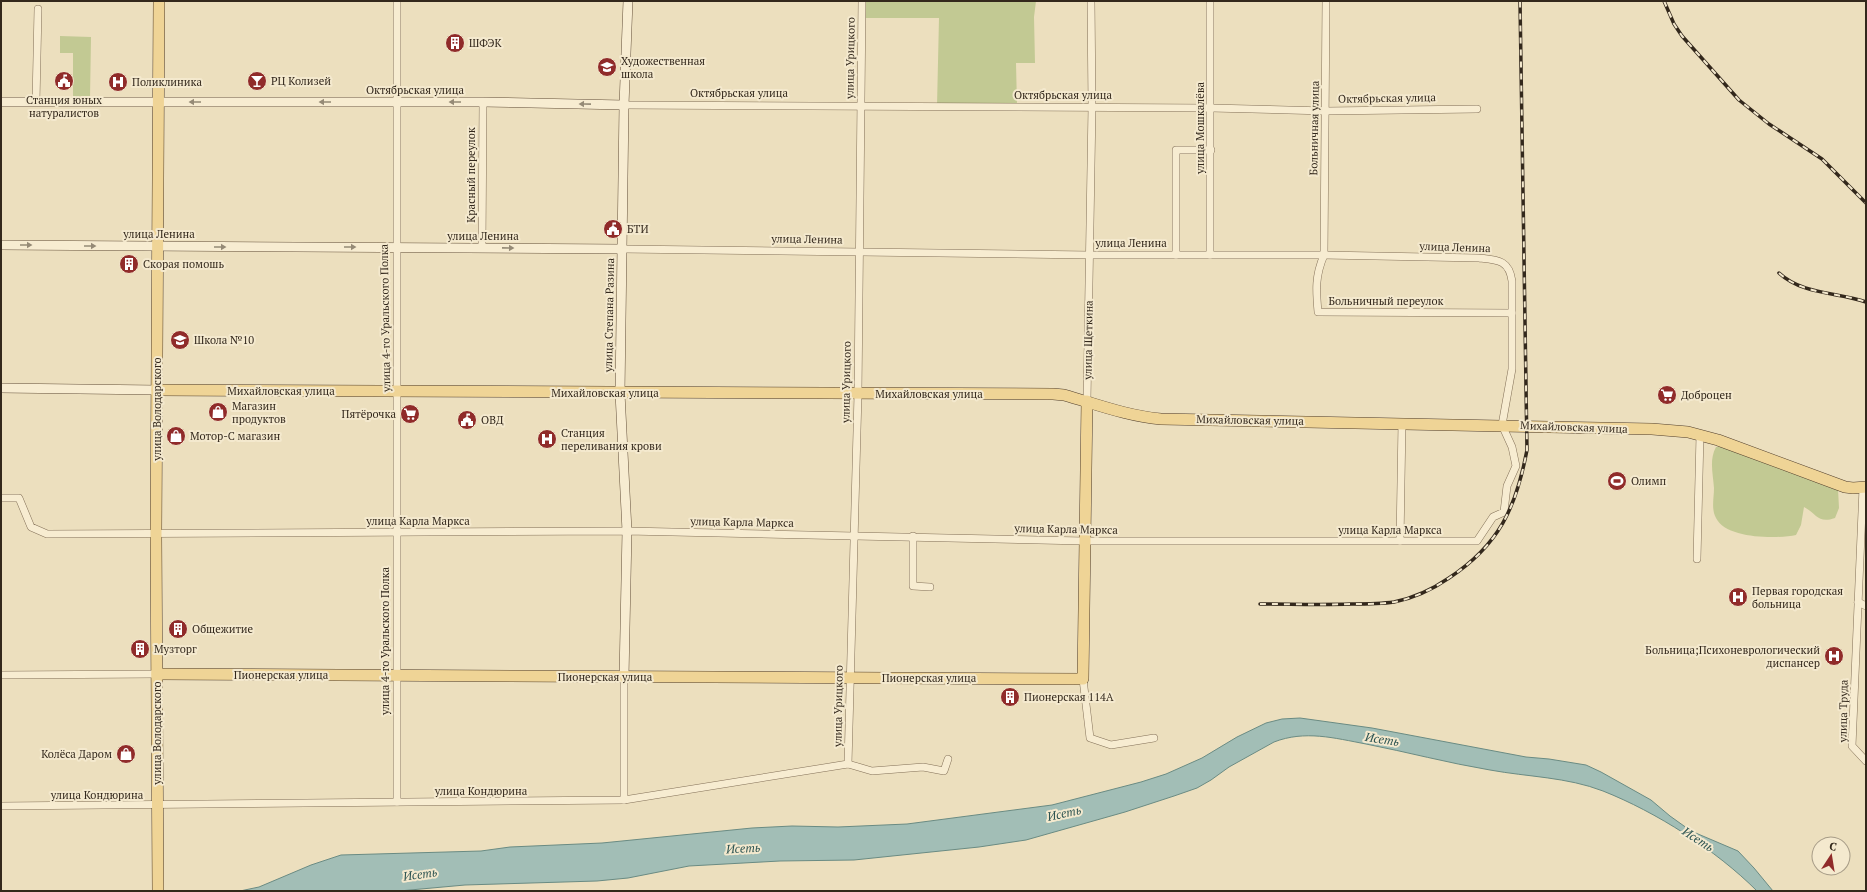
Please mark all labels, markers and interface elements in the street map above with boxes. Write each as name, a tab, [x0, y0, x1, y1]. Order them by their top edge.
street label: улица Урицкого	[842, 17, 858, 100]
building icon: ШФЭК	[444, 32, 466, 54]
place label: ШФЭК	[469, 36, 503, 50]
place label: Художественная школа	[621, 54, 705, 81]
school or university icon: Художественная школа	[596, 56, 618, 78]
public building icon: Станция юных натуралистов	[53, 70, 75, 92]
bar icon: РЦ Колизей	[246, 70, 268, 92]
hospital icon: Поликлиника	[107, 71, 129, 93]
place label: РЦ Колизей	[271, 74, 331, 88]
place label: Поликлиника	[132, 75, 203, 89]
street label: Больничная улица	[1306, 80, 1322, 175]
street label: улица Мошкалёва	[1193, 81, 1207, 175]
street label: Октябрьская улица	[366, 83, 465, 97]
street label: Октябрьская улица	[690, 86, 789, 100]
street label: Октябрьская улица	[1014, 88, 1113, 102]
street label: Октябрьская улица	[1338, 90, 1437, 106]
place label: Станция юных натуралистов	[26, 93, 102, 120]
one-way arrow	[188, 99, 201, 105]
one-way arrow	[318, 99, 331, 105]
one-way arrow	[448, 99, 461, 105]
one-way arrow	[578, 101, 591, 107]
street label: Красный переулок	[464, 127, 478, 223]
public building icon: БТИ	[602, 218, 624, 240]
place label: БТИ	[627, 222, 649, 236]
street label: улица Ленина	[122, 227, 195, 241]
street label: улица Ленина	[446, 229, 519, 243]
street label: улица Ленина	[770, 231, 843, 247]
street label: улица Ленина	[1094, 236, 1167, 250]
street label: улица Ленина	[1418, 239, 1491, 255]
one-way arrow	[20, 242, 33, 248]
one-way arrow	[84, 243, 97, 249]
street label: улица 4-го Уральского Полка	[377, 243, 393, 393]
one-way arrow	[214, 244, 227, 250]
one-way arrow	[344, 244, 357, 250]
one-way arrow	[502, 245, 515, 251]
building icon: Скорая помошь	[118, 253, 140, 275]
place label: Скорая помошь	[143, 257, 224, 271]
street label: улица Степана Разина	[601, 257, 617, 373]
street label: Больничный переулок	[1328, 294, 1444, 308]
street label: улица Щеткина	[1080, 300, 1096, 381]
school or university icon: Школа №10	[169, 329, 191, 351]
place label: Школа №10	[194, 333, 254, 347]
street label: улица Урицкого	[838, 341, 854, 424]
street label: улица Володарского	[150, 357, 164, 462]
street label: Михайловская улица	[227, 384, 335, 398]
supermarket icon: Доброцен	[1656, 384, 1678, 406]
street label: Михайловская улица	[551, 386, 659, 400]
street label: Михайловская улица	[875, 387, 983, 401]
place label: Доброцен	[1681, 388, 1732, 402]
place label: Магазин продуктов	[232, 399, 286, 426]
shop icon: Магазин продуктов	[207, 401, 229, 423]
supermarket icon: Пятёрочка	[399, 403, 421, 425]
place label: Пятёрочка	[342, 407, 396, 421]
public building icon: ОВД	[456, 409, 478, 431]
street label: Михайловская улица	[1196, 412, 1304, 428]
place label: ОВД	[481, 413, 504, 427]
street label: Михайловская улица	[1520, 418, 1628, 436]
shop icon: Мотор-С магазин	[165, 425, 187, 447]
place label: Станция переливания крови	[561, 426, 662, 453]
hospital icon: Станция переливания крови	[536, 428, 558, 450]
place label: Мотор-С магазин	[190, 429, 280, 443]
sports icon: Олимп	[1606, 470, 1628, 492]
place label: Олимп	[1631, 474, 1666, 488]
street label: улица Карла Маркса	[365, 514, 470, 528]
street label: улица Карла Маркса	[689, 514, 794, 530]
street label: улица Карла Маркса	[1013, 521, 1118, 537]
street label: улица Карла Маркса	[1337, 523, 1442, 537]
street label: улица 4-го Уральского Полка	[378, 566, 392, 716]
place label: Первая городская больница	[1752, 584, 1843, 611]
hospital icon: Первая городская больница	[1727, 586, 1749, 608]
building icon: Общежитие	[167, 618, 189, 640]
place label: Общежитие	[192, 622, 254, 636]
building icon: Музторг	[129, 638, 151, 660]
place label: Музторг	[154, 642, 197, 656]
place label: Больница;Психоневрологический диспансер	[1645, 643, 1820, 670]
hospital icon: Больница;Психоневрологический диспансер	[1823, 645, 1845, 667]
street label: улица Урицкого	[830, 665, 846, 748]
street label: Пионерская улица	[234, 668, 329, 682]
street label: Пионерская улица	[558, 670, 653, 684]
street label: Пионерская улица	[882, 671, 977, 685]
street label: улица Труда	[1835, 679, 1851, 743]
street label: улица Володарского	[150, 681, 164, 786]
building icon: Пионерская 114А	[999, 686, 1021, 708]
place label: Пионерская 114А	[1024, 690, 1114, 704]
water label: Исеть	[1363, 729, 1401, 749]
shop icon: Колёса Даром	[115, 743, 137, 765]
place label: Колёса Даром	[41, 747, 112, 761]
street label: улица Кондюрина	[434, 784, 528, 798]
street label: улица Кондюрина	[50, 788, 144, 802]
water label: Исеть	[1045, 802, 1083, 824]
water label: Исеть	[1679, 823, 1717, 855]
north arrow	[1811, 836, 1851, 876]
text: С	[1828, 839, 1838, 854]
water label: Исеть	[724, 840, 761, 856]
water label: Исеть	[401, 864, 439, 884]

